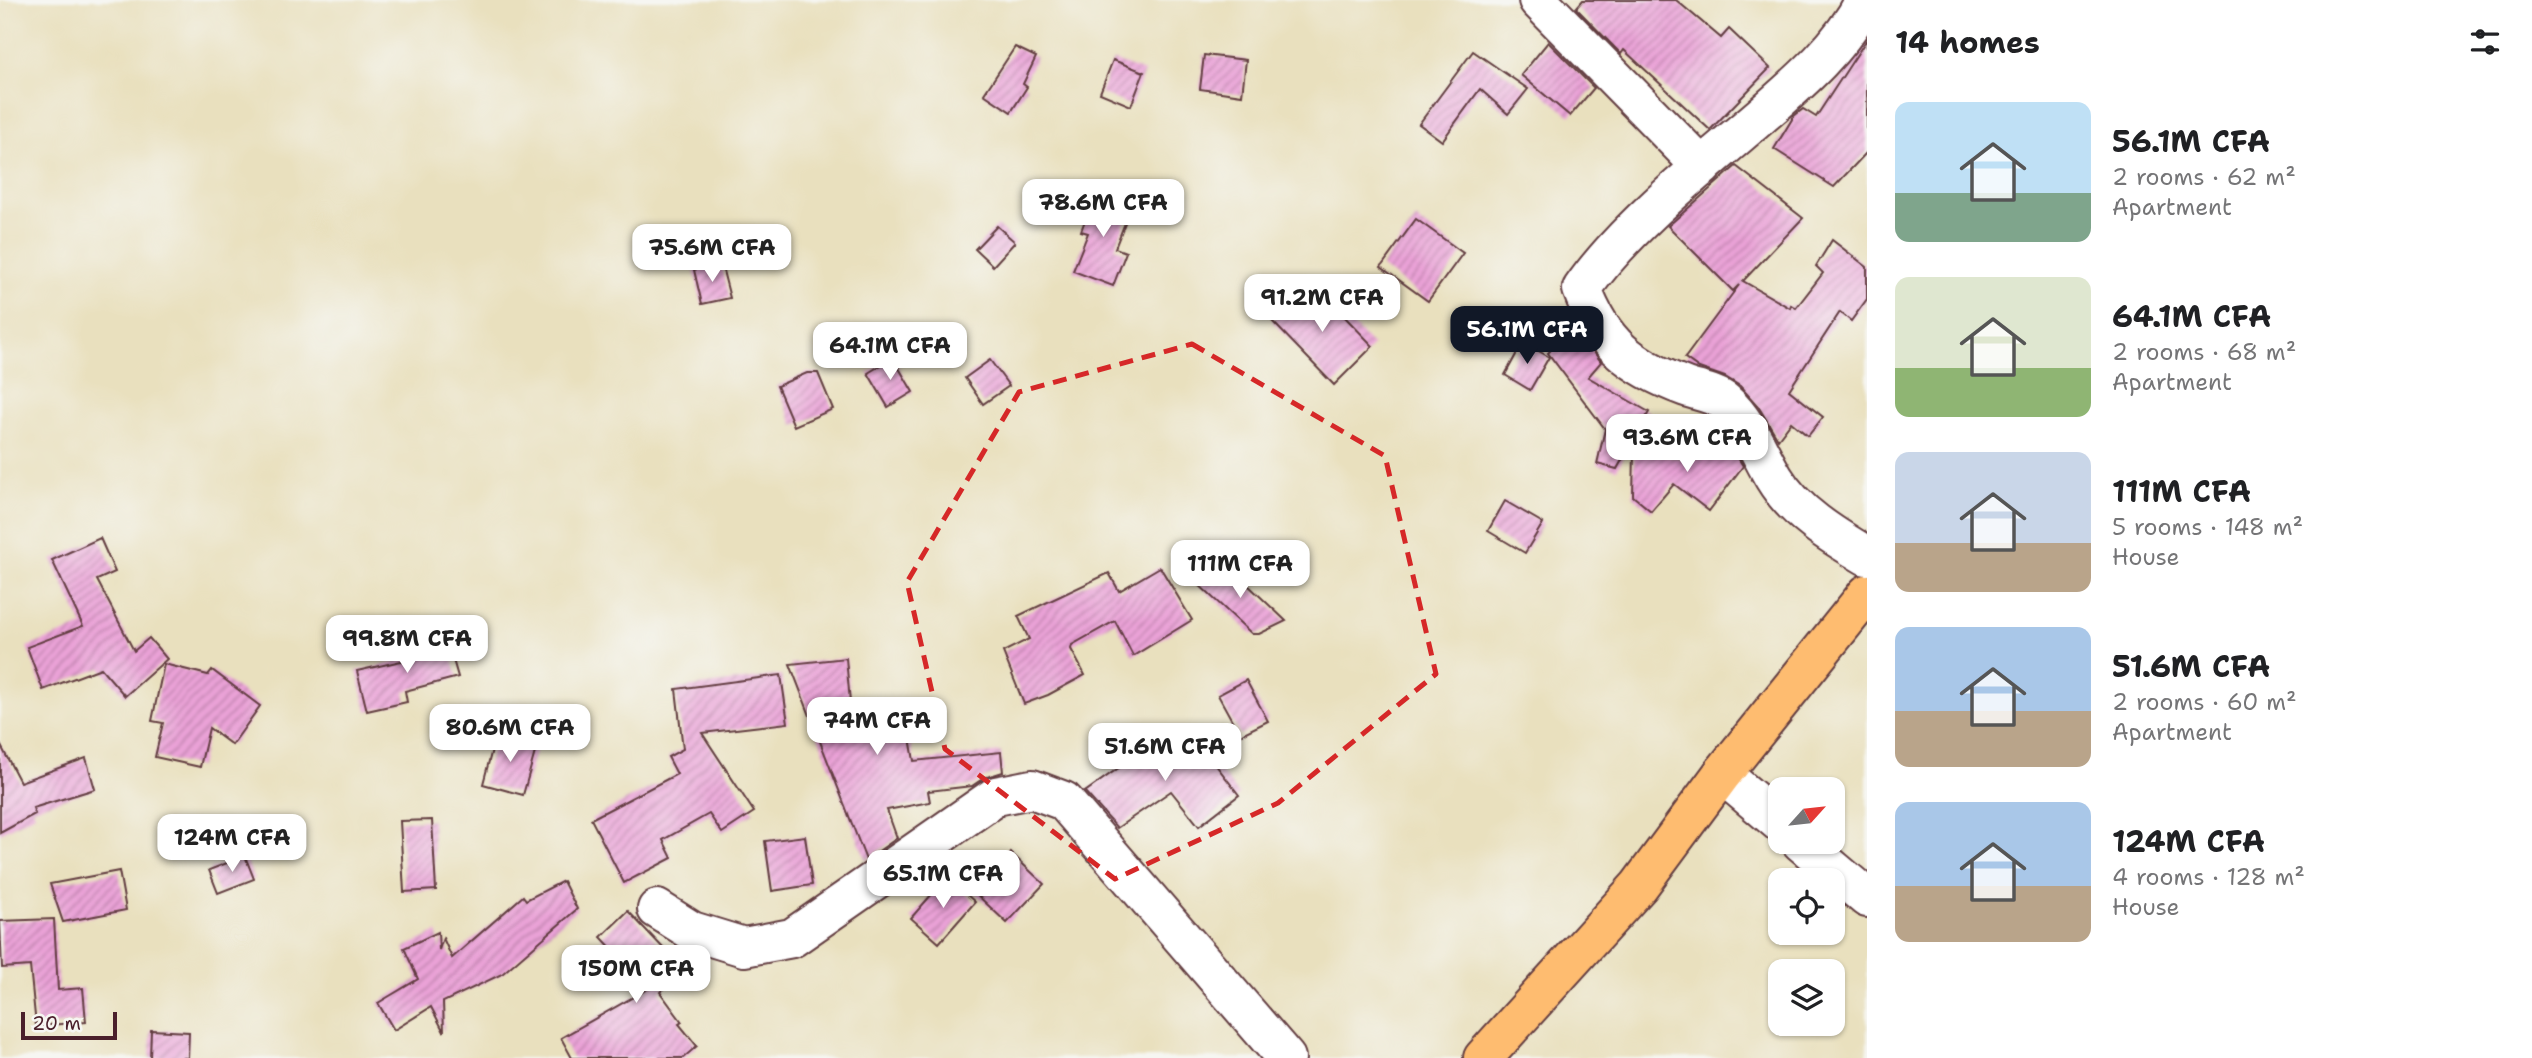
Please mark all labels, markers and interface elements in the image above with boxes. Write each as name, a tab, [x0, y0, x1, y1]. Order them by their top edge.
text: 14 homes	[1895, 22, 2040, 63]
icon: filters	[2466, 23, 2504, 61]
text: 56.1M CFA	[2112, 121, 2270, 162]
icon: home	[1951, 130, 2035, 214]
text: 2 rooms · 62 m²	[2112, 162, 2296, 192]
pin: 78.6M CFA	[1023, 180, 1183, 239]
text: 78.6M CFA	[1038, 187, 1168, 217]
text: Apartment	[2112, 192, 2232, 222]
pin: 75.6M CFA	[632, 224, 792, 284]
text: 75.6M CFA	[648, 232, 776, 262]
pin: 91.2M CFA	[1242, 274, 1402, 334]
text: 91.2M CFA	[1260, 282, 1384, 312]
text: 64.1M CFA	[2112, 296, 2271, 337]
icon: home	[1951, 305, 2035, 389]
pin: 56.1M CFA	[1447, 306, 1607, 366]
text: 56.1M CFA	[1466, 314, 1588, 344]
pin: 64.1M CFA	[810, 322, 970, 382]
text: 64.1M CFA	[829, 330, 951, 360]
text: 2 rooms · 68 m²	[2112, 337, 2296, 367]
text: Apartment	[2112, 367, 2232, 397]
pin: 93.6M CFA	[1607, 414, 1767, 474]
text: 93.6M CFA	[1622, 422, 1752, 452]
text: 111M CFA	[2112, 471, 2251, 512]
icon: home	[1951, 480, 2035, 564]
text: 5 rooms · 148 m²	[2112, 512, 2303, 542]
pin: 111M CFA	[1168, 540, 1312, 600]
text: House	[2112, 542, 2180, 572]
text: 111M CFA	[1187, 548, 1293, 578]
pin: 99.8M CFA	[327, 616, 487, 675]
text: 99.8M CFA	[342, 623, 472, 653]
text: 51.6M CFA	[2112, 646, 2270, 687]
icon: home	[1951, 655, 2035, 739]
text: 2 rooms · 60 m²	[2112, 687, 2297, 717]
pin: 74M CFA	[812, 698, 942, 757]
pin: 80.6M CFA	[430, 704, 590, 764]
text: 74M CFA	[823, 705, 931, 735]
text: 80.6M CFA	[445, 712, 575, 742]
text: Apartment	[2112, 717, 2232, 747]
pin: 51.6M CFA	[1085, 724, 1245, 783]
text: 51.6M CFA	[1104, 731, 1226, 761]
north arrow	[1768, 777, 1844, 854]
map controls	[1768, 777, 1845, 1036]
pin: 124M CFA	[160, 814, 304, 874]
text: 124M CFA	[2112, 821, 2265, 862]
text: 124M CFA	[173, 822, 291, 852]
icon: home	[1951, 830, 2035, 914]
pin: 65.1M CFA	[863, 850, 1023, 910]
text: 65.1M CFA	[883, 858, 1003, 888]
text: 4 rooms · 128 m²	[2112, 862, 2305, 892]
button: locate	[1768, 868, 1845, 945]
text: House	[2112, 892, 2180, 922]
pin: 150M CFA	[564, 946, 708, 1005]
text: 150M CFA	[577, 953, 695, 983]
button: layers	[1768, 959, 1845, 1036]
scale bar	[21, 1009, 117, 1041]
text: 20 m	[32, 1011, 81, 1036]

